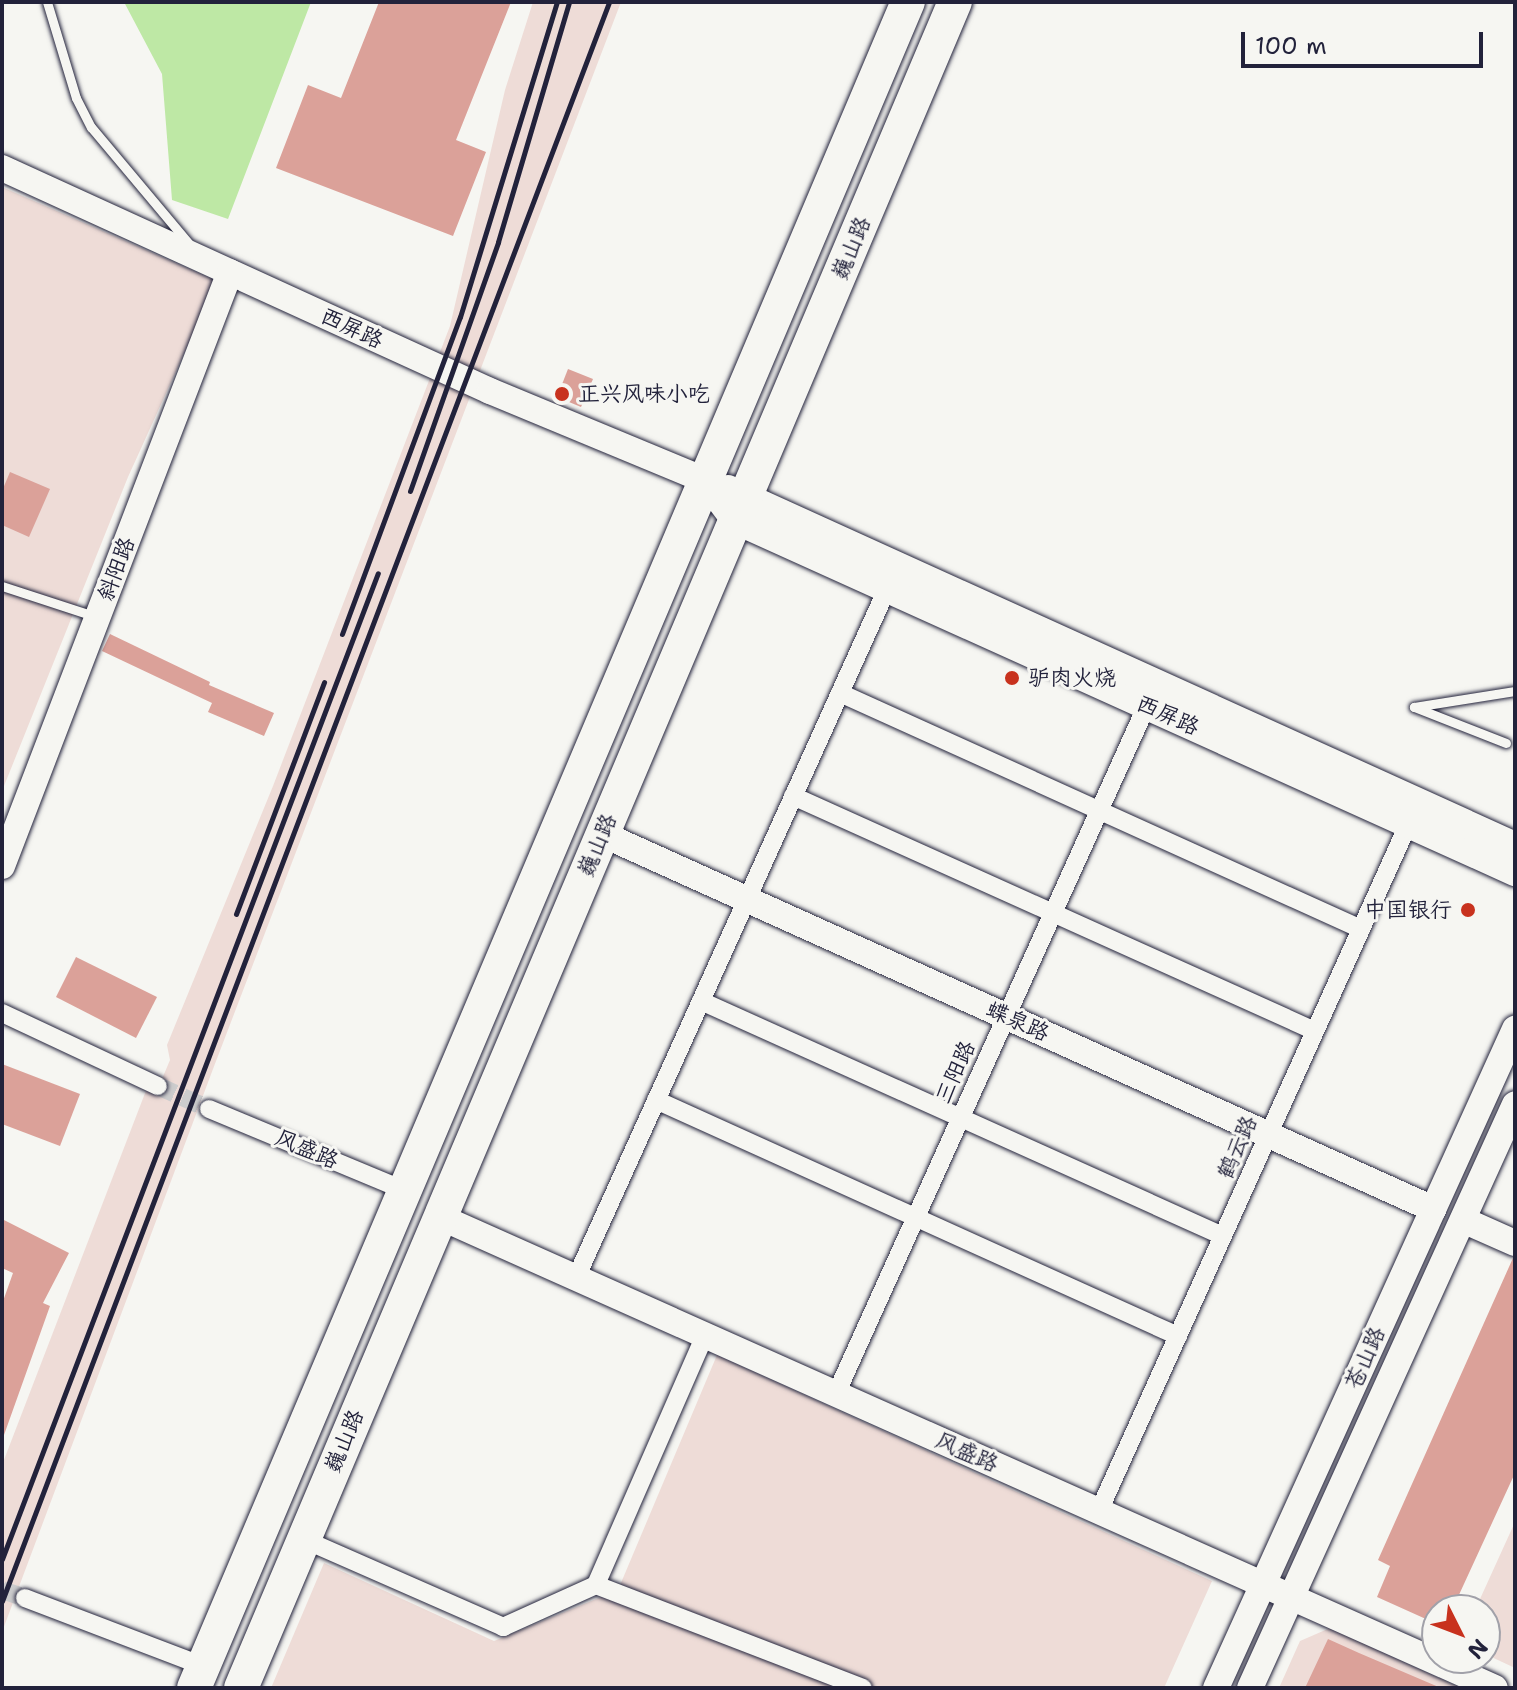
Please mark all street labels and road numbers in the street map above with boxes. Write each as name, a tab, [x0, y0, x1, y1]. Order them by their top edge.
street label: 巍山路	[826, 212, 876, 284]
street label: 西屏路	[317, 302, 387, 354]
street label: 斜阳路	[92, 533, 140, 605]
street label: 西屏路	[1132, 690, 1204, 740]
street label: 巍山路	[572, 809, 622, 881]
street label: 蝶泉路	[982, 996, 1054, 1046]
street label: 三阳路	[930, 1036, 980, 1108]
street label: 鹤云路	[1212, 1111, 1262, 1183]
street label: 风盛路	[271, 1124, 343, 1174]
street label: 苍山路	[1340, 1322, 1390, 1394]
street label: 巍山路	[319, 1405, 369, 1477]
street label: 风盛路	[931, 1427, 1003, 1477]

